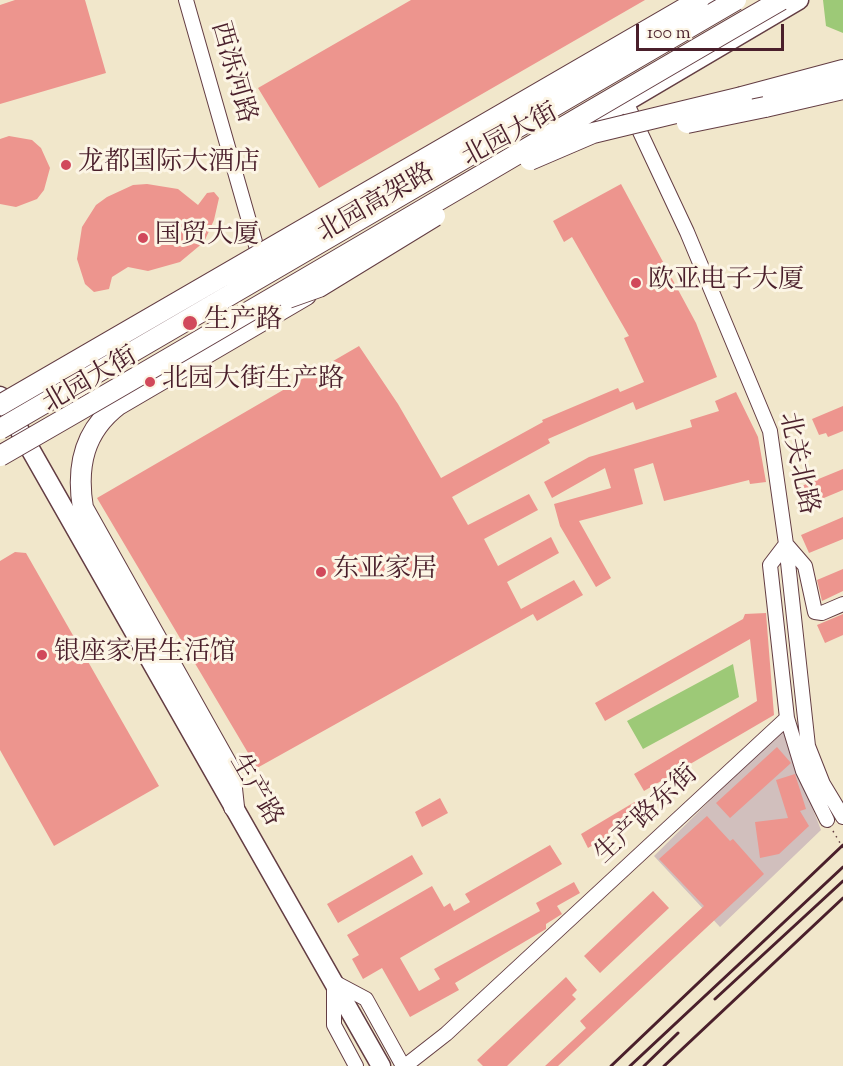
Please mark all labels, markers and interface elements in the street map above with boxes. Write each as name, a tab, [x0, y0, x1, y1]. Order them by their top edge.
scale bar	[639, 12, 788, 50]
street label: 西泺河路	[202, 19, 260, 127]
text: 100 m	[647, 21, 691, 47]
street label: 北园大街	[458, 99, 564, 175]
place label: 龙都国际大酒店	[78, 149, 260, 181]
marker: 龙都国际大酒店	[59, 158, 73, 172]
street label: 北园高架路	[313, 159, 441, 251]
place label: 国贸大厦	[155, 222, 259, 254]
marker: 国贸大厦	[136, 231, 150, 245]
place label: 欧亚电子大厦	[648, 267, 804, 299]
marker: 欧亚电子大厦	[629, 276, 643, 290]
place label: 生产路	[204, 307, 282, 339]
marker: 生产路	[181, 314, 199, 332]
street label: 北园大街	[38, 342, 144, 422]
place label: 北园大街生产路	[162, 366, 344, 398]
marker: 北园大街生产路	[143, 375, 157, 389]
street label: 北关北路	[770, 410, 822, 518]
place label: 东亚家居	[333, 556, 437, 588]
marker: 东亚家居	[314, 565, 328, 579]
place label: 银座家居生活馆	[54, 639, 236, 671]
marker: 银座家居生活馆	[35, 648, 49, 662]
street label: 生产路	[221, 749, 287, 833]
street label: 生产路东街	[590, 760, 706, 872]

